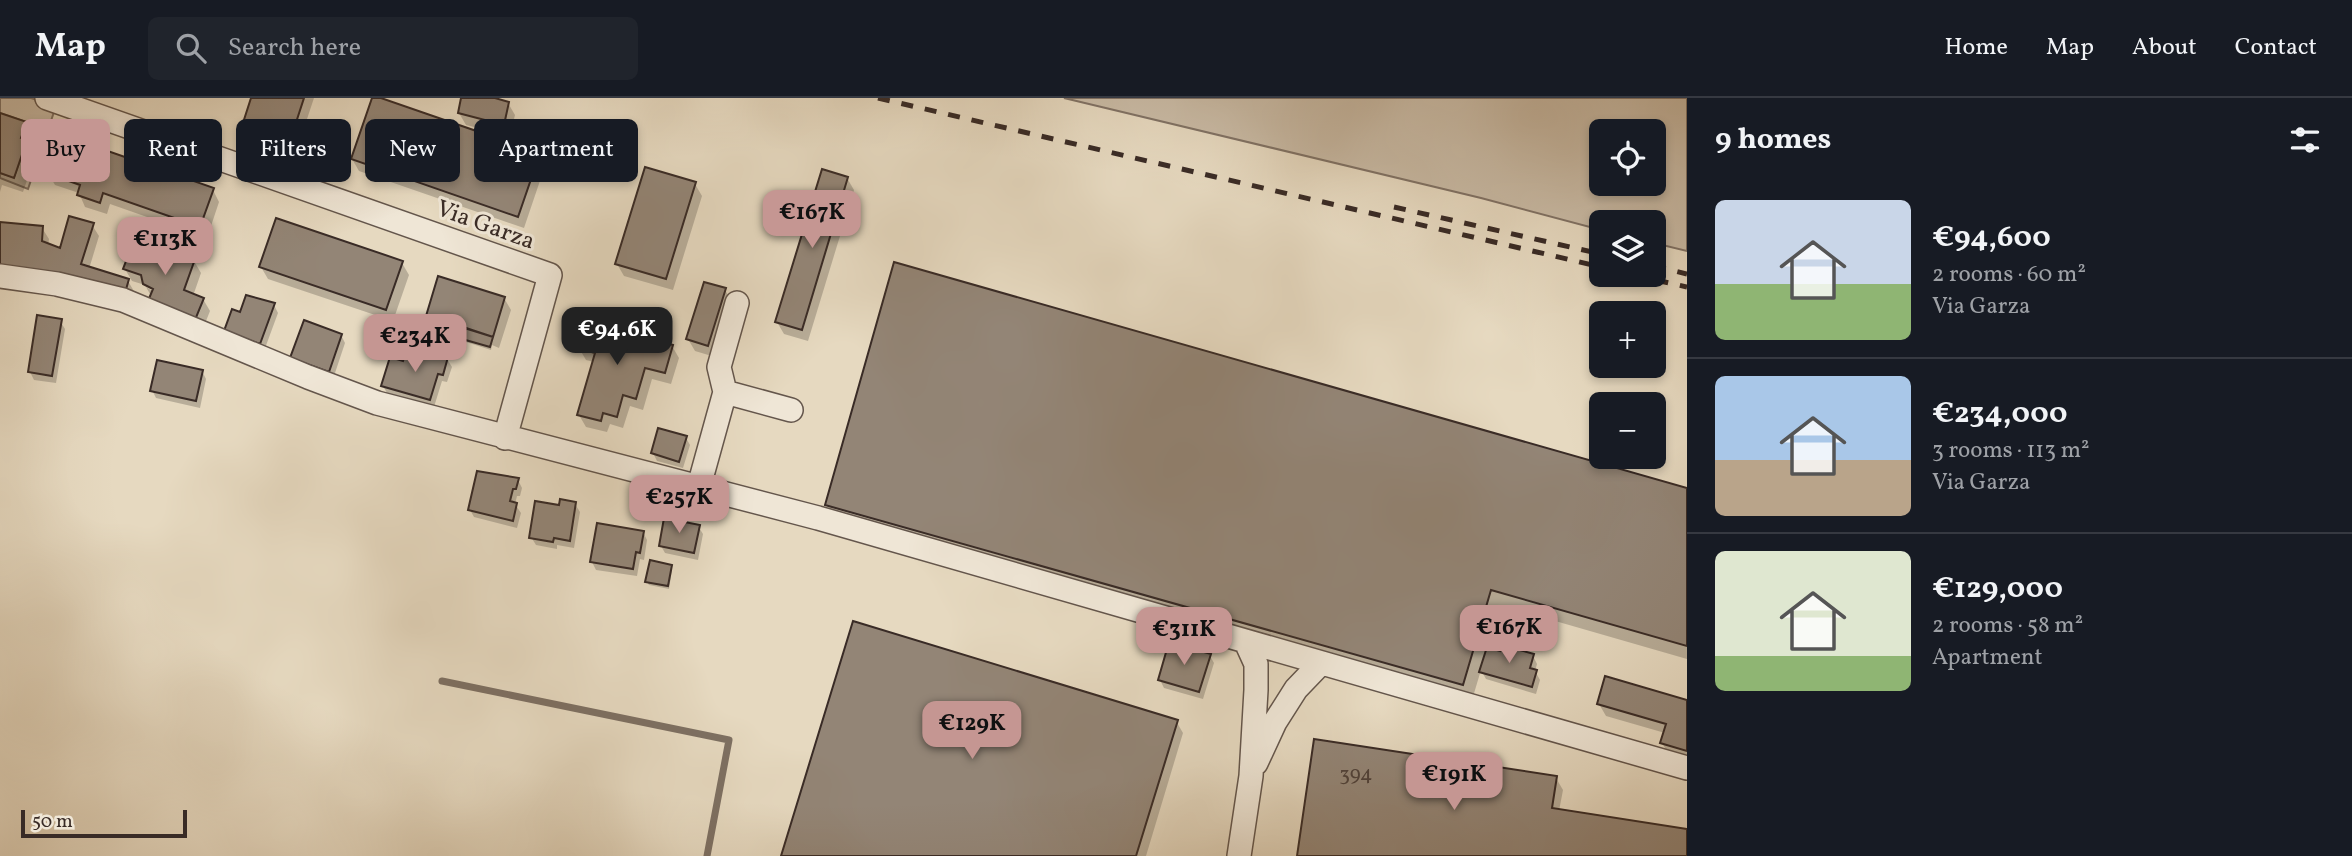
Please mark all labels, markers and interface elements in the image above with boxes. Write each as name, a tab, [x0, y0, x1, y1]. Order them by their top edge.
search box	[148, 17, 638, 80]
text: Map	[35, 25, 106, 71]
icon: search	[172, 29, 210, 67]
text: Search here	[228, 30, 361, 66]
text: Home	[1944, 31, 2008, 65]
text: Map	[2046, 31, 2094, 65]
text: About	[2132, 31, 2197, 65]
text: Contact	[2235, 31, 2317, 65]
chip: Buy	[21, 119, 110, 182]
chip: Rent	[124, 119, 222, 182]
chip: Filters	[236, 119, 351, 182]
chip: New	[365, 119, 460, 182]
chip: Apartment	[474, 119, 638, 182]
map controls	[1589, 119, 1666, 469]
button: locate	[1589, 119, 1666, 196]
text: 9 homes	[1715, 119, 1831, 161]
icon: filters	[2286, 121, 2324, 159]
pin: €167K	[763, 190, 861, 250]
street label: Via Garza	[431, 192, 539, 259]
text: €167K	[779, 197, 845, 229]
button: layers	[1589, 210, 1666, 287]
text: €94,600	[1932, 217, 2051, 259]
pin: €113K	[116, 218, 214, 277]
text: €113K	[133, 224, 197, 256]
icon: home	[1771, 228, 1855, 312]
text: 2 rooms · 60 m²	[1932, 259, 2086, 291]
text: Via Garza	[1932, 291, 2031, 323]
button: +	[1589, 301, 1666, 378]
pin: €94.6K	[560, 308, 674, 367]
pin: €234K	[366, 314, 464, 374]
text: €94.6K	[577, 314, 657, 346]
text: €234K	[380, 321, 450, 353]
button: −	[1589, 392, 1666, 469]
text: €234,000	[1932, 393, 2067, 435]
icon: home	[1771, 404, 1855, 488]
text: 3 rooms · 113 m²	[1932, 435, 2090, 467]
text: Via Garza	[1932, 467, 2031, 499]
pin: €257K	[630, 476, 728, 535]
text: €257K	[645, 482, 713, 514]
text: €129,000	[1932, 568, 2063, 610]
icon: home	[1771, 579, 1855, 663]
pin: €167K	[1460, 606, 1558, 665]
pin: €311K	[1135, 608, 1233, 667]
text: 2 rooms · 58 m²	[1932, 610, 2083, 642]
text: €167K	[1476, 612, 1542, 644]
text: €311K	[1152, 614, 1216, 646]
text: Apartment	[1932, 642, 2043, 674]
pin: €129K	[923, 702, 1021, 761]
text: €129K	[938, 708, 1006, 740]
pin: €191K	[1405, 752, 1503, 812]
text: €191K	[1422, 759, 1486, 791]
house number: 394	[1339, 760, 1373, 789]
scale bar	[21, 807, 187, 839]
text: 50 m	[32, 809, 73, 835]

